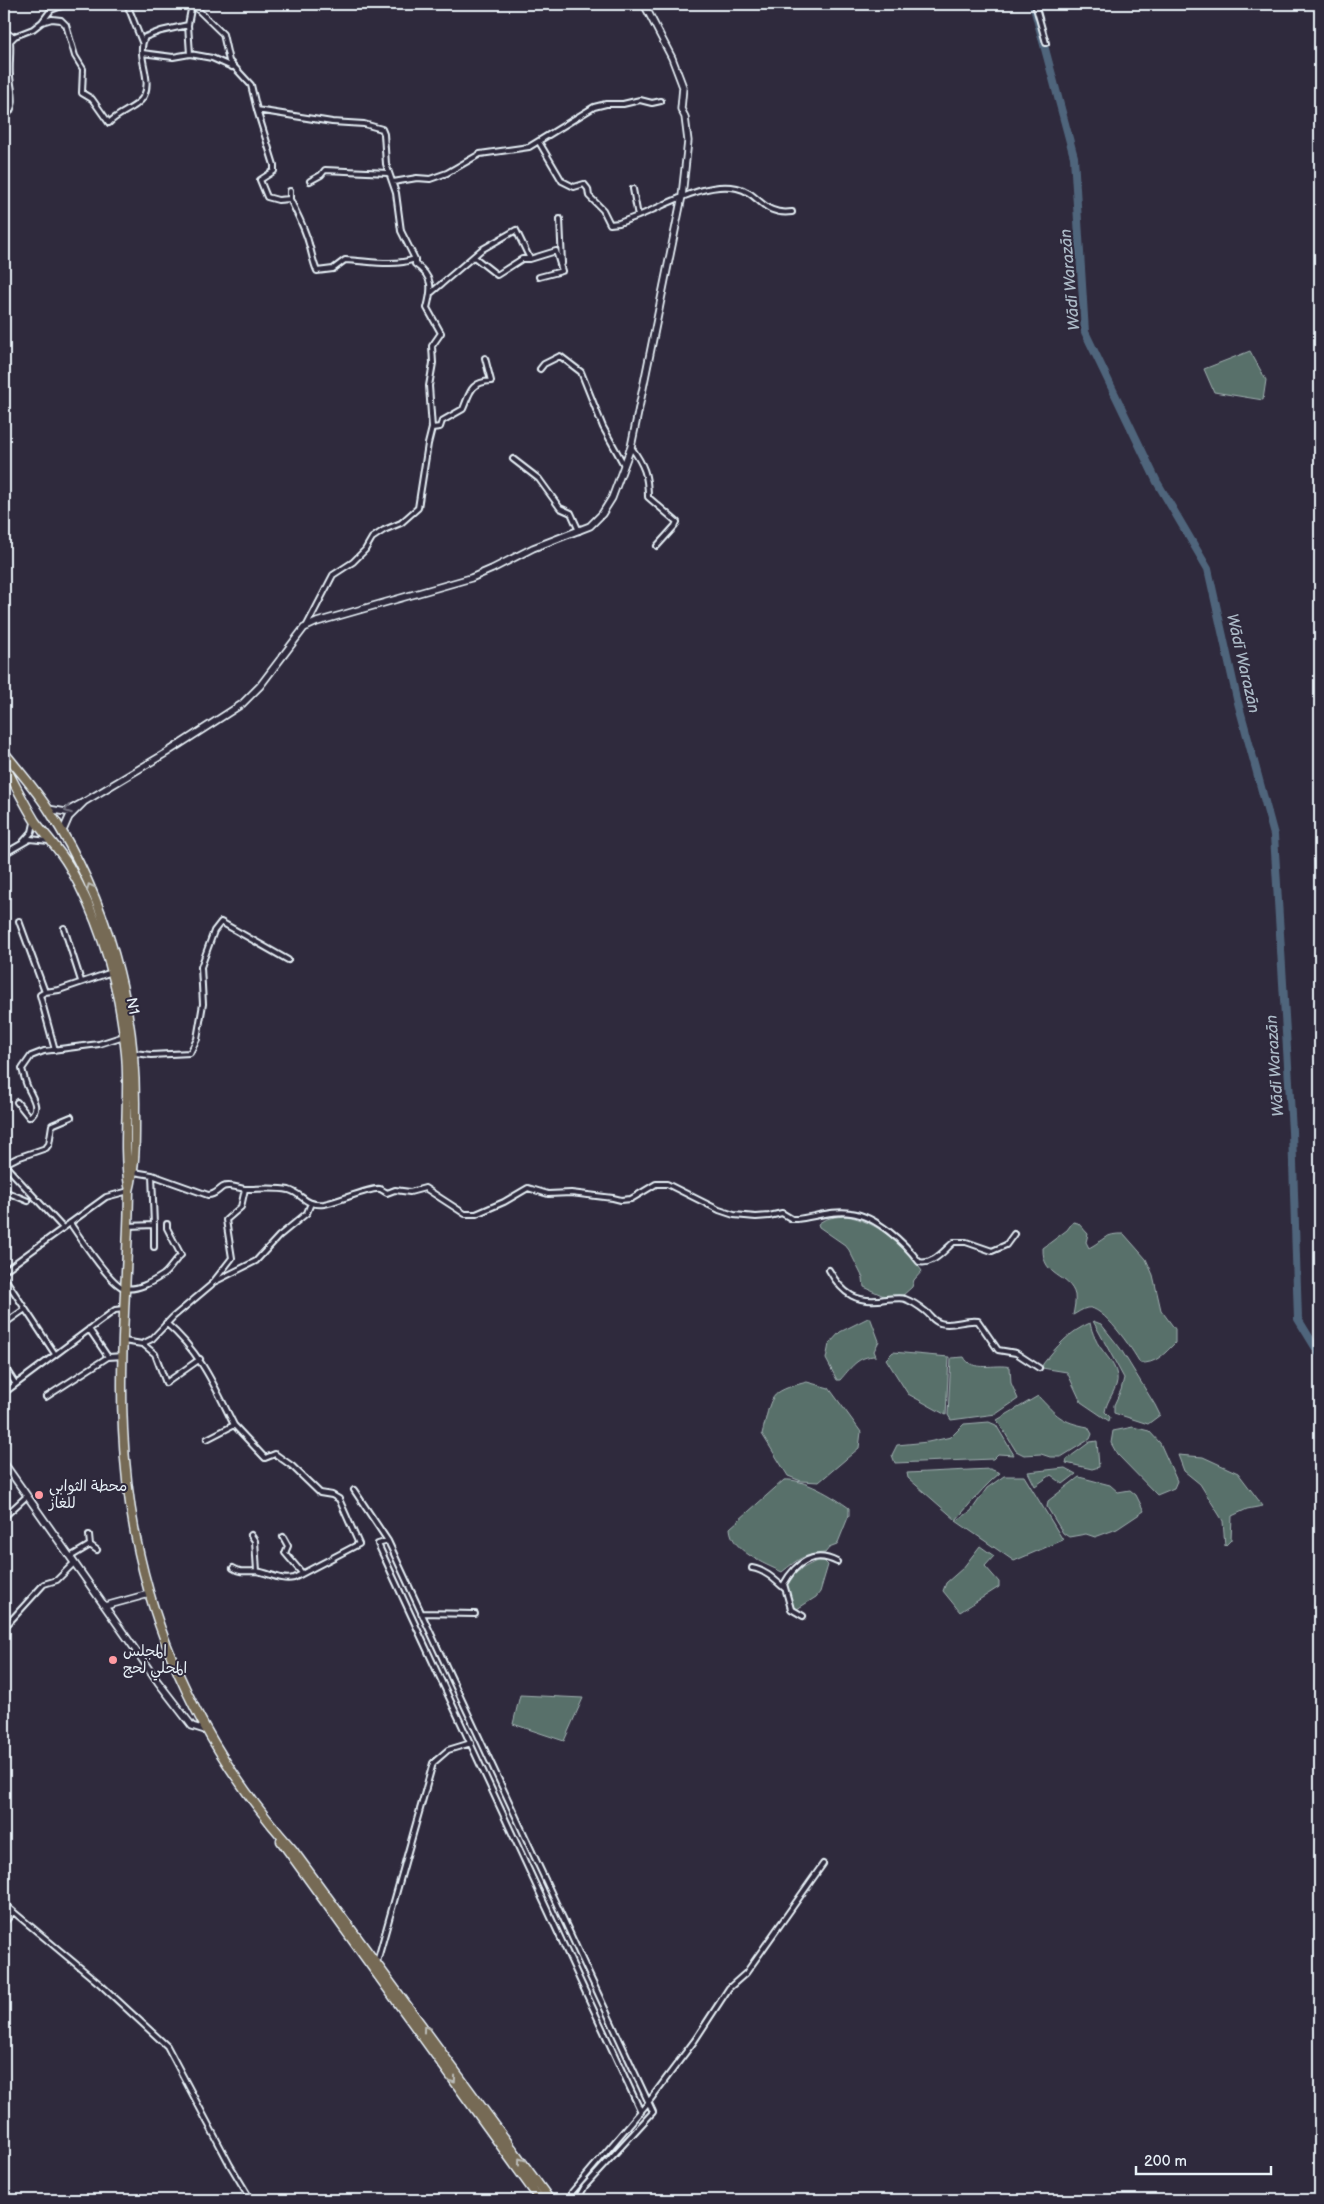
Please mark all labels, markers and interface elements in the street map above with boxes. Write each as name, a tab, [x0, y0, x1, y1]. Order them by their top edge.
water label: Wādī Warazān	[1057, 228, 1084, 332]
water label: Wādī Warazān	[1222, 611, 1263, 715]
one-way arrow	[64, 804, 73, 814]
one-way arrow	[86, 883, 96, 892]
street label: N1	[122, 996, 143, 1016]
water label: Wādī Warazān	[1262, 1014, 1289, 1117]
place label: محطة الثوابي للغاز	[48, 1477, 127, 1513]
marker: محطة الثوابي للغاز	[33, 1489, 45, 1501]
place label: المجلس المحلي لحج	[123, 1642, 187, 1681]
marker: المجلس المحلي لحج	[107, 1654, 119, 1666]
one-way arrow	[423, 2025, 432, 2035]
one-way arrow	[447, 2074, 456, 2084]
scale bar	[1136, 2144, 1272, 2176]
text: 200 m	[1144, 2152, 1187, 2171]
one-way arrow	[518, 2157, 527, 2167]

